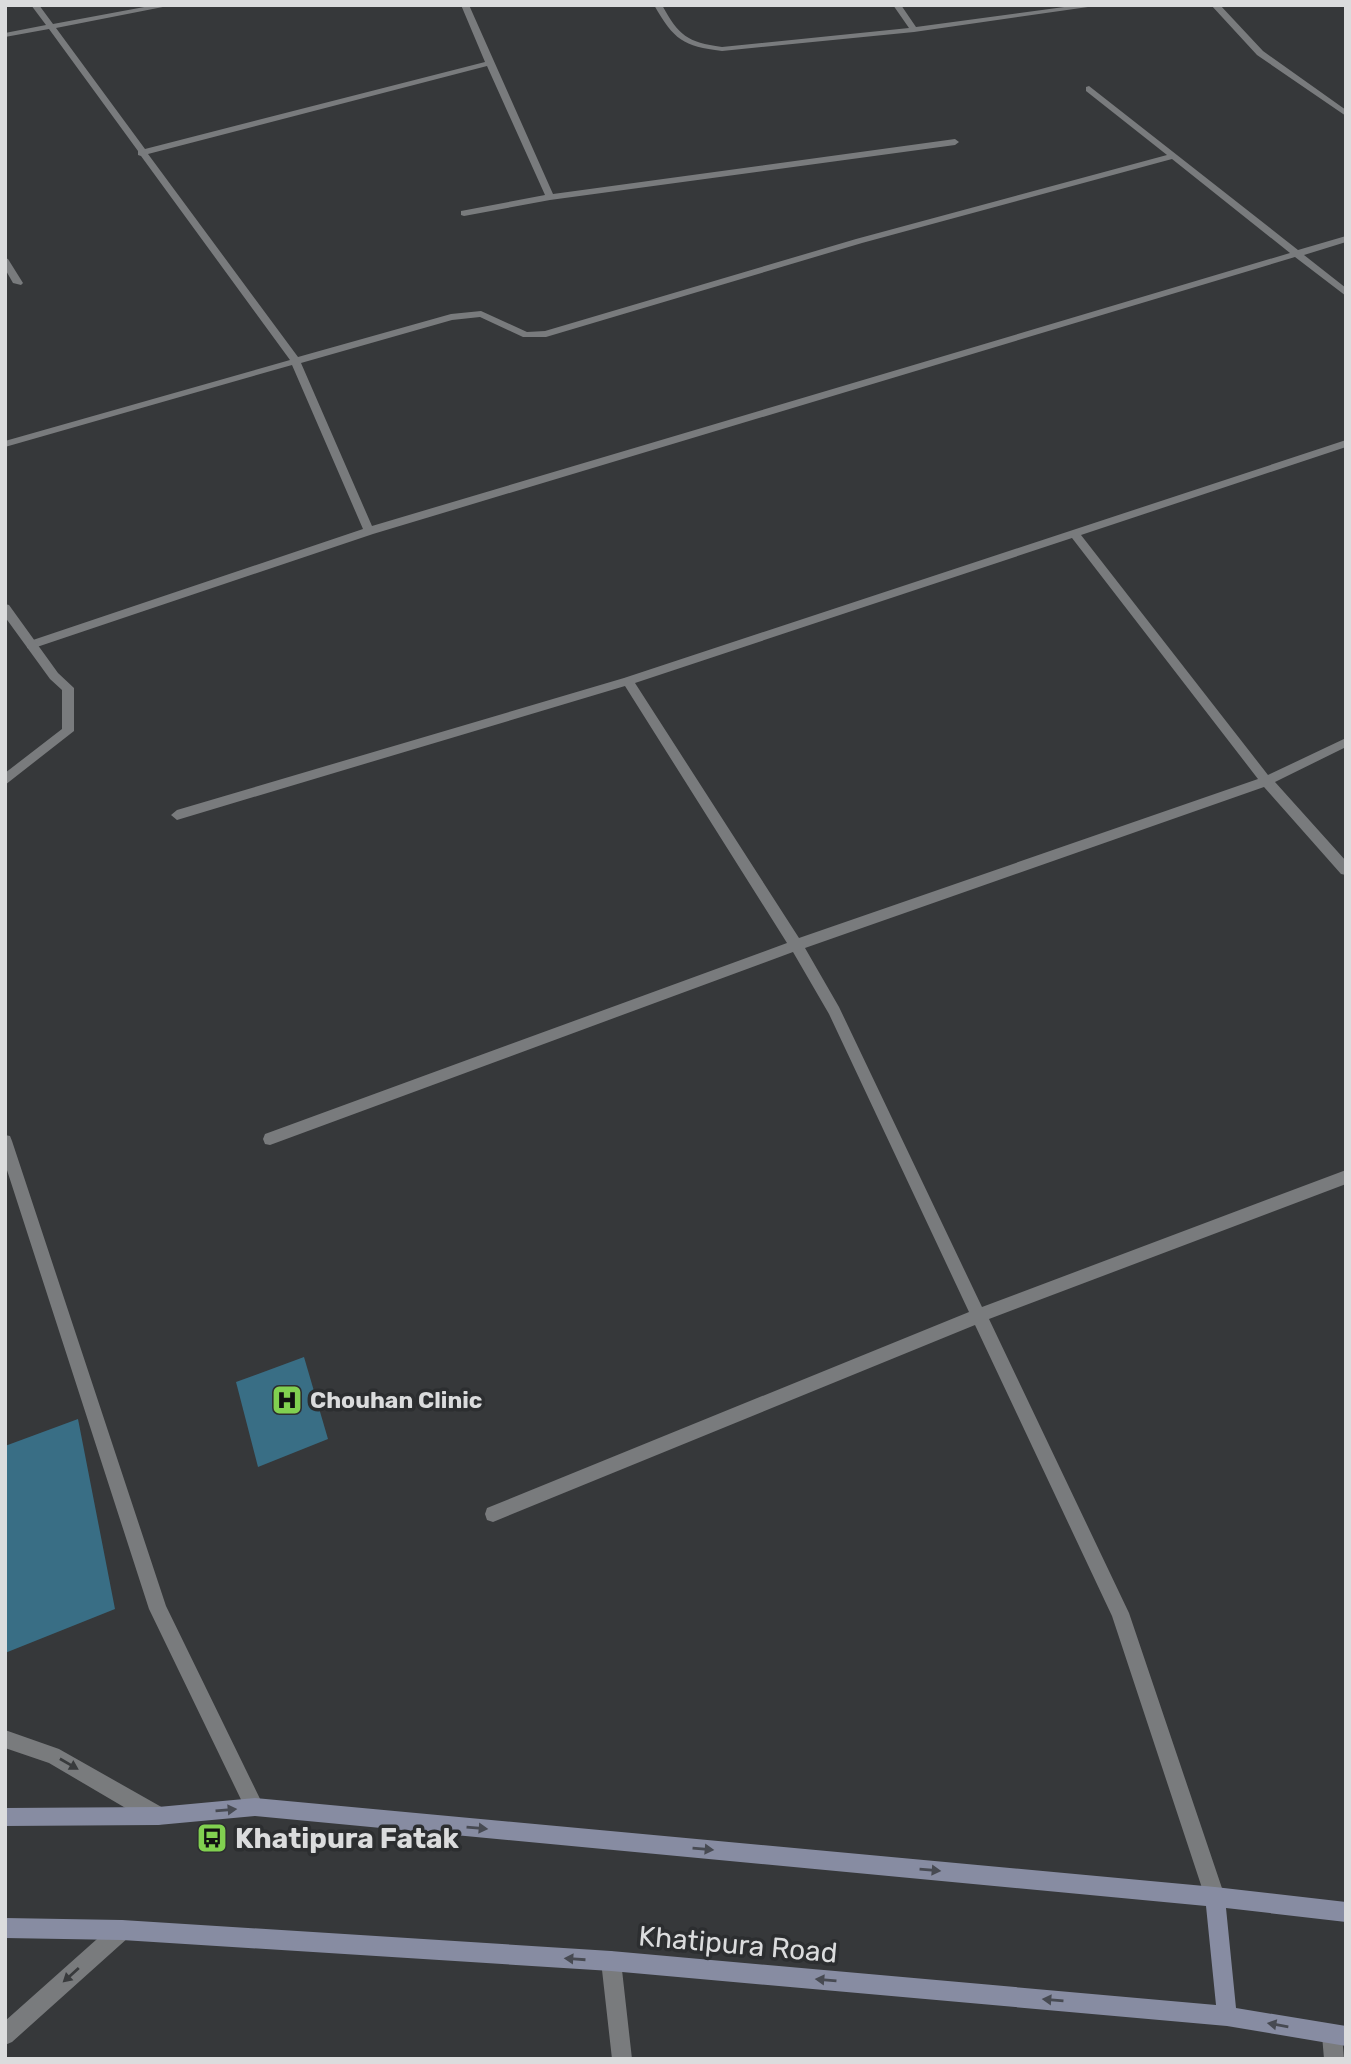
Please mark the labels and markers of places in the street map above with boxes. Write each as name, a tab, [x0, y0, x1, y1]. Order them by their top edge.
hospital icon: Chouhan Clinic	[270, 1383, 304, 1417]
place label: Chouhan Clinic	[310, 1386, 482, 1414]
bus stop icon: Khatipura Fatak	[195, 1821, 229, 1855]
place label: Khatipura Fatak	[235, 1822, 460, 1855]

